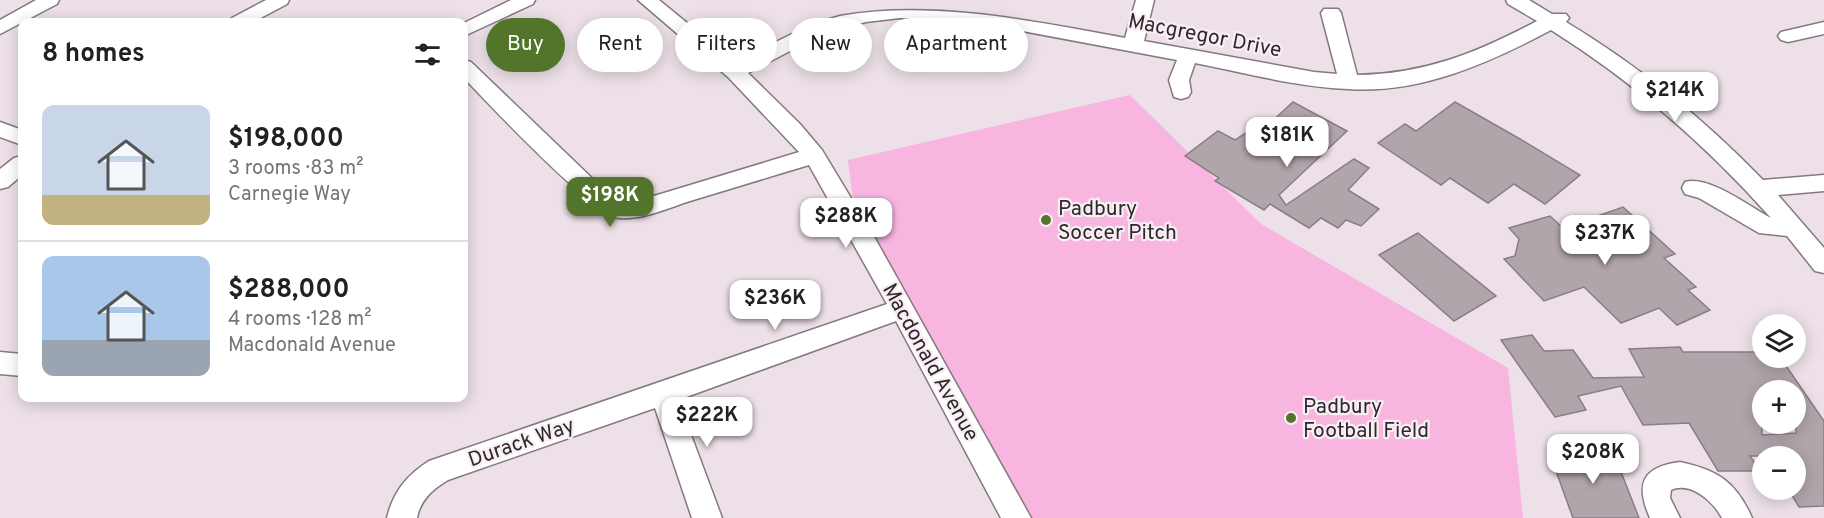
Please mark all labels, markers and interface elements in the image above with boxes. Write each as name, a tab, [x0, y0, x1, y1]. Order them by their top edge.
street label: Macgregor Drive	[1126, 8, 1284, 65]
chip: Buy	[486, 18, 565, 72]
chip: Rent	[577, 18, 663, 72]
chip: Filters	[675, 18, 777, 72]
chip: New	[789, 18, 872, 72]
chip: Apartment	[884, 18, 1028, 72]
text: 8 homes	[42, 38, 145, 71]
icon: filters	[411, 38, 444, 71]
pin: $214K	[1633, 72, 1717, 123]
text: $214K	[1645, 78, 1705, 104]
pin: $181K	[1245, 117, 1329, 168]
text: $198,000	[228, 123, 344, 156]
text: $181K	[1260, 123, 1314, 149]
icon: home	[90, 129, 162, 201]
text: 3 rooms · 83 m²	[228, 156, 363, 182]
pin: $198K	[568, 177, 652, 228]
text: Carnegie Way	[228, 182, 351, 208]
text: $198K	[580, 183, 640, 209]
place label: Padbury Soccer Pitch	[1058, 196, 1177, 247]
pin: $288K	[804, 198, 888, 249]
text: $288K	[814, 204, 878, 230]
marker: Padbury Soccer Pitch	[1039, 213, 1053, 227]
pin: $237K	[1563, 215, 1647, 266]
text: $237K	[1575, 221, 1635, 247]
text: $288,000	[228, 274, 350, 307]
street label: Macdonald Avenue	[875, 279, 984, 446]
icon: home	[90, 280, 162, 352]
pin: $236K	[733, 280, 817, 331]
text: $236K	[744, 286, 806, 312]
text: 4 rooms · 128 m²	[228, 307, 371, 333]
map controls	[1752, 314, 1806, 500]
button: layers	[1752, 314, 1806, 368]
text: Macdonald Avenue	[228, 333, 396, 359]
button: +	[1752, 380, 1806, 434]
place label: Padbury Football Field	[1303, 394, 1429, 445]
pin: $222K	[665, 397, 749, 448]
text: $222K	[676, 403, 738, 429]
marker: Padbury Football Field	[1284, 411, 1298, 425]
street label: Durack Way	[465, 413, 578, 474]
pin: $208K	[1551, 434, 1635, 485]
text: $208K	[1561, 440, 1625, 466]
button: −	[1752, 446, 1806, 500]

